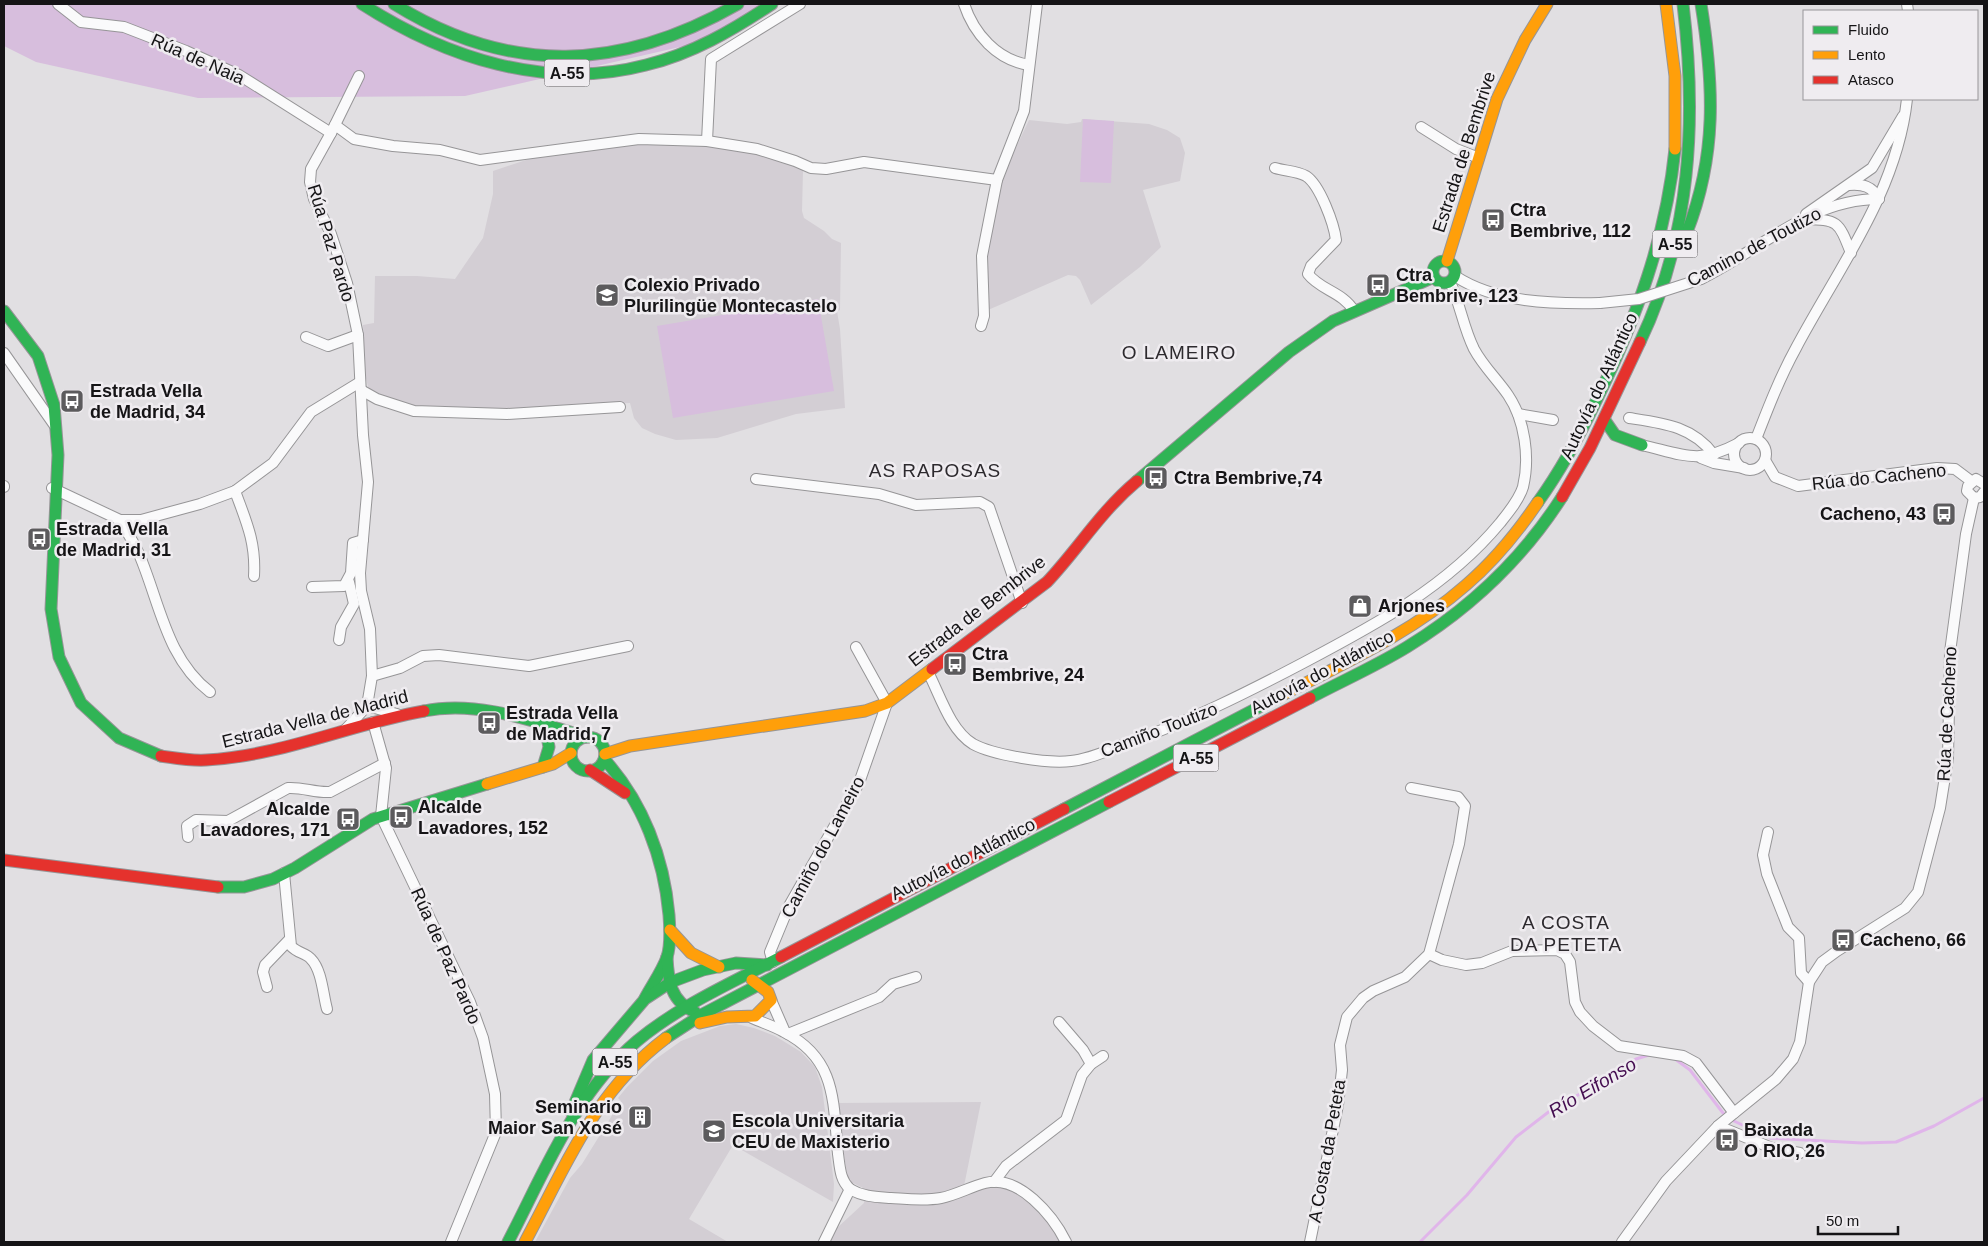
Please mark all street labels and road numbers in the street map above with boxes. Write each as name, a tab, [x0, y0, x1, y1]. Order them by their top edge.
street label: Rúa de Naia	[148, 30, 249, 89]
road number: A-55	[544, 59, 590, 86]
street label: Estrada de Bembrive	[1429, 69, 1499, 235]
street label: Rúa Paz Pardo	[304, 182, 358, 304]
street label: Camino de Toutizo	[1684, 203, 1824, 291]
road number: A-55	[1652, 230, 1698, 258]
street label: Autovía do Atlántico	[1556, 310, 1642, 462]
street label: Rúa do Cacheno	[1811, 460, 1947, 494]
street label: Estrada de Bembrive	[905, 551, 1049, 671]
street label: Autovía do Atlántico	[1247, 626, 1397, 718]
street label: Rúa de Cacheno	[1933, 646, 1961, 782]
street label: Estrada Vella de Madrid	[220, 686, 410, 752]
street label: Camiño Toutizo	[1098, 698, 1220, 762]
road number: A-55	[1174, 744, 1218, 771]
street label: Camiño do Lameiro	[777, 773, 869, 921]
street label: Autovía do Atlántico	[888, 814, 1038, 904]
street label: Rúa de Paz Pardo	[407, 885, 485, 1027]
road number: A-55	[592, 1048, 638, 1076]
street label: A Costa da Peteta	[1305, 1077, 1350, 1224]

